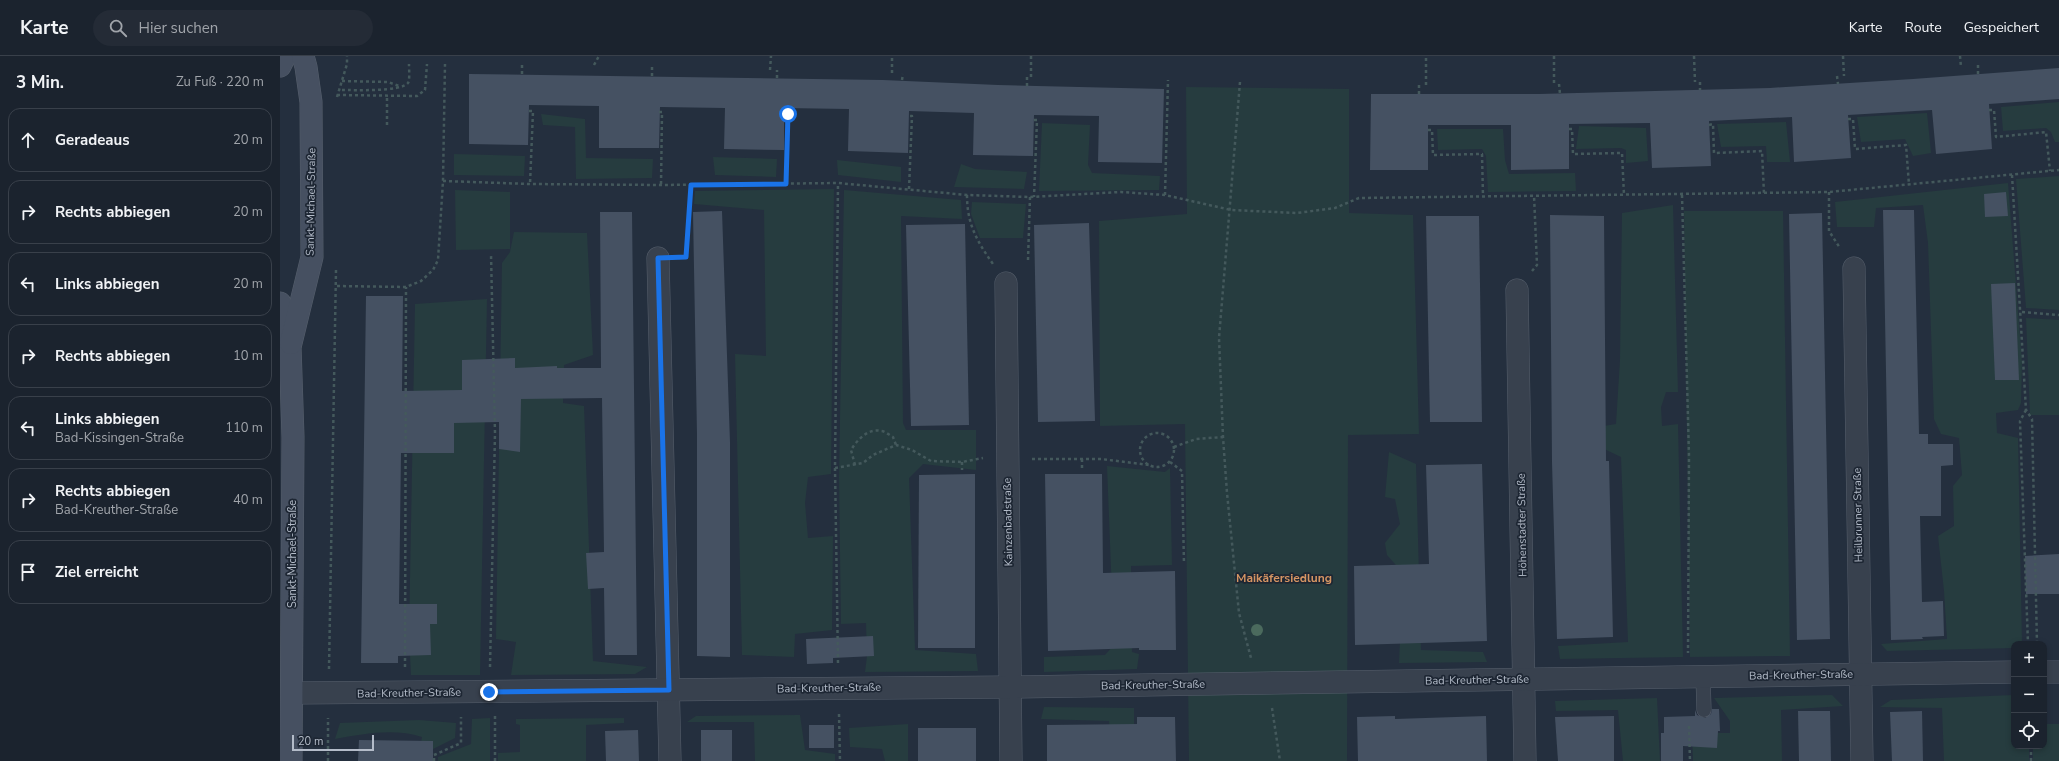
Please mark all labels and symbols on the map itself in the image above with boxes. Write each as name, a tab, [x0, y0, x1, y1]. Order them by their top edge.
route start	[779, 105, 797, 123]
street label: Sankt-Michael-Straße	[303, 148, 319, 256]
street label: Heilbrunner Straße	[1850, 467, 1866, 562]
street label: Höhenstadter Straße	[1514, 473, 1530, 577]
street label: Kainzenbadstraße	[1000, 477, 1016, 566]
street label: Sankt-Michael-Straße	[285, 500, 300, 608]
district label: Maikäfersiedlung	[1236, 570, 1332, 586]
street label: Bad-Kreuther-Straße	[1749, 667, 1853, 683]
street label: Bad-Kreuther-Straße	[1425, 672, 1529, 688]
street label: Bad-Kreuther-Straße	[1101, 677, 1205, 693]
street label: Bad-Kreuther-Straße	[777, 680, 881, 696]
route end	[480, 683, 498, 701]
street label: Bad-Kreuther-Straße	[357, 685, 461, 701]
scale bar	[292, 733, 374, 752]

